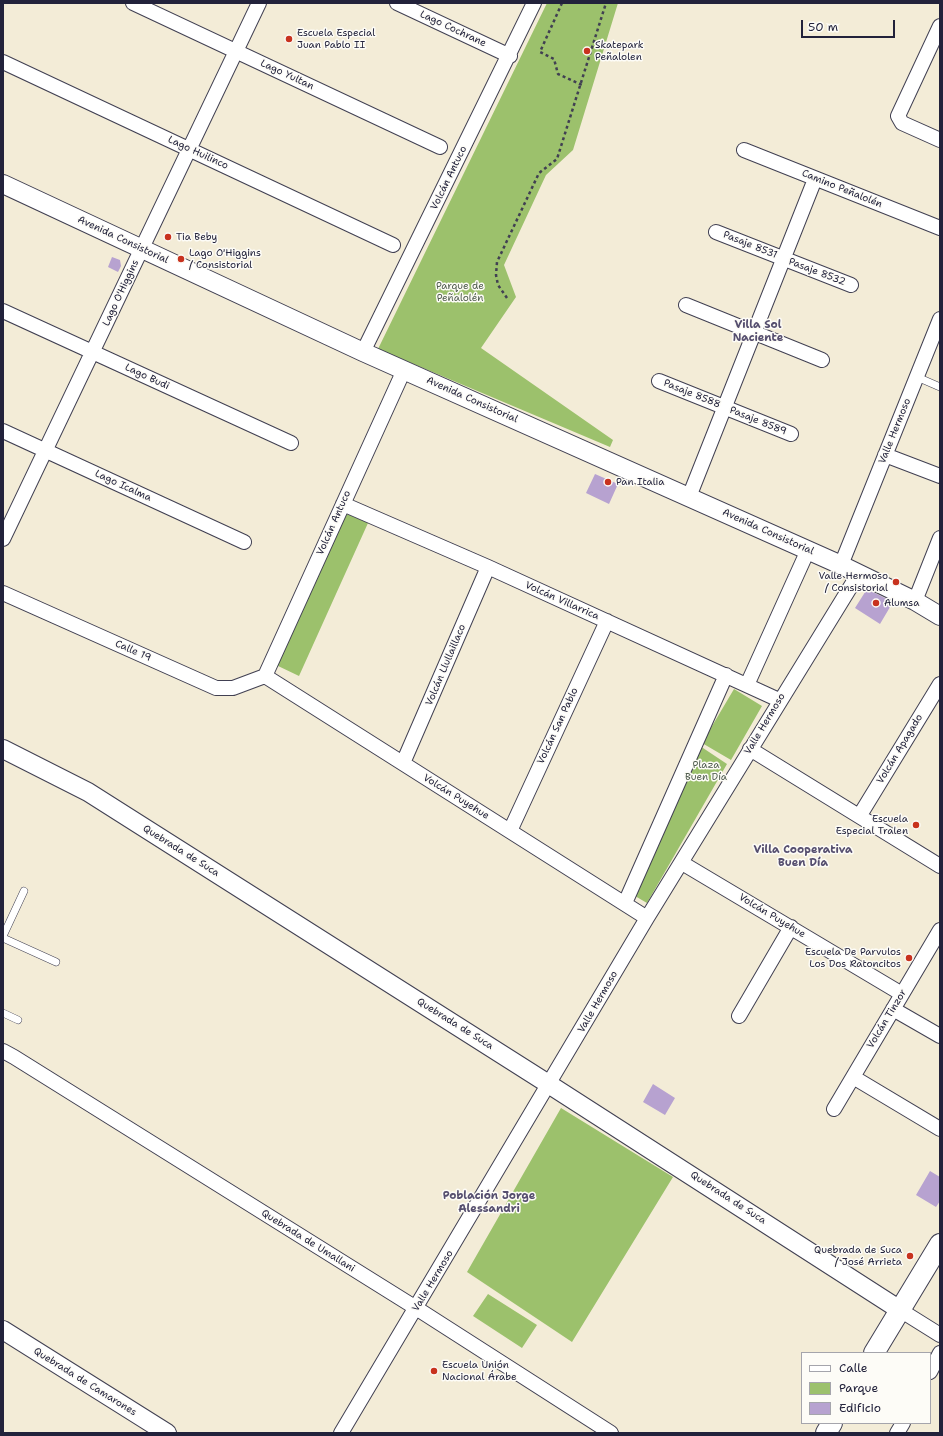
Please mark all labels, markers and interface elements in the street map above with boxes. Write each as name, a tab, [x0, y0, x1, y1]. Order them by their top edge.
street label: Lago Cochrane	[418, 8, 488, 50]
scale bar	[803, 12, 897, 38]
text: 50 m	[808, 19, 838, 35]
place label: Escuela Especial Juan Pablo II	[297, 27, 375, 50]
marker: Escuela Especial Juan Pablo II	[284, 34, 294, 44]
place label: Skatepark Peñalolen	[595, 39, 644, 62]
marker: Skatepark Peñalolen	[582, 46, 592, 56]
street label: Lago Yultan	[258, 57, 316, 93]
street label: Lago Huilinco	[166, 134, 230, 172]
street label: Volcán Antuco	[428, 144, 470, 212]
street label: Camino Peñalolén	[800, 167, 884, 211]
street label: Avenida Consistorial	[76, 214, 170, 266]
street label: Pasaje 8531	[721, 229, 779, 261]
place label: Tia Beby	[176, 231, 217, 243]
marker: Tia Beby	[163, 232, 173, 242]
place label: Lago O'Higgins / Consistorial	[189, 247, 261, 270]
marker: Lago O'Higgins / Consistorial	[176, 254, 186, 264]
street label: Pasaje 8532	[787, 256, 847, 288]
street label: Lago O'Higgins	[100, 258, 142, 328]
park label: Parque de Peñalolén	[436, 280, 484, 304]
district label: Villa Sol Naciente	[733, 318, 783, 344]
street label: Lago Budi	[123, 361, 171, 393]
street label: Avenida Consistorial	[424, 374, 520, 426]
street label: Pasaje 8588	[662, 377, 722, 411]
street label: Valle Hermoso	[876, 397, 914, 465]
street label: Pasaje 8589	[728, 404, 788, 438]
street label: Lago Icalma	[93, 468, 153, 504]
place label: Pan Italia	[616, 476, 665, 488]
marker: Pan Italia	[603, 477, 613, 487]
street label: Volcán Antuco	[314, 489, 354, 557]
street label: Avenida Consistorial	[720, 506, 816, 558]
place label: Valle Hermoso / Consistorial	[819, 570, 888, 594]
marker: Valle Hermoso / Consistorial	[891, 577, 901, 587]
street label: Volcán Villarrica	[523, 579, 601, 623]
place label: Alumsa	[884, 597, 919, 609]
marker: Alumsa	[871, 598, 881, 608]
street label: Volcán Llullaillaco	[423, 622, 469, 708]
street label: Calle 19	[113, 638, 153, 664]
street label: Volcán San Pablo	[535, 686, 581, 766]
street label: Valle Hermoso	[742, 691, 788, 757]
street label: Volcán Apagado	[874, 712, 926, 786]
park label: Plaza Buen Día	[685, 759, 727, 782]
street label: Volcán Puyehue	[421, 772, 491, 822]
place label: Escuela Especial Tralen	[836, 813, 908, 836]
marker: Escuela Especial Tralen	[911, 820, 921, 830]
street label: Quebrada de Suca	[141, 823, 221, 879]
district label: Villa Cooperativa Buen Día	[753, 843, 853, 869]
street label: Volcán Puyehue	[736, 891, 808, 941]
place label: Escuela De Parvulos Los Dos Ratoncitos	[805, 946, 901, 970]
marker: Escuela De Parvulos Los Dos Ratoncitos	[904, 953, 914, 963]
street label: Valle Hermoso	[575, 969, 621, 1035]
street label: Volcán Tinzor	[865, 987, 909, 1051]
street label: Quebrada de Suca	[415, 996, 495, 1052]
street label: Quebrada de Suca	[688, 1169, 768, 1227]
district label: Población Jorge Alessandri	[443, 1189, 535, 1215]
street label: Quebrada de Umallani	[259, 1207, 357, 1275]
place label: Quebrada de Suca / José Arrieta	[814, 1244, 902, 1268]
street label: Valle Hermoso	[410, 1248, 456, 1314]
marker: Quebrada de Suca / José Arrieta	[905, 1251, 915, 1261]
street label: Quebrada de Camarones	[31, 1345, 139, 1419]
legend	[801, 1352, 931, 1424]
place label: Escuela Unión Nacional Árabe	[442, 1359, 517, 1382]
text: Calle	[839, 1360, 868, 1376]
marker: Escuela Unión Nacional Árabe	[429, 1366, 439, 1376]
text: Parque	[839, 1380, 878, 1396]
text: Edificio	[839, 1400, 881, 1416]

